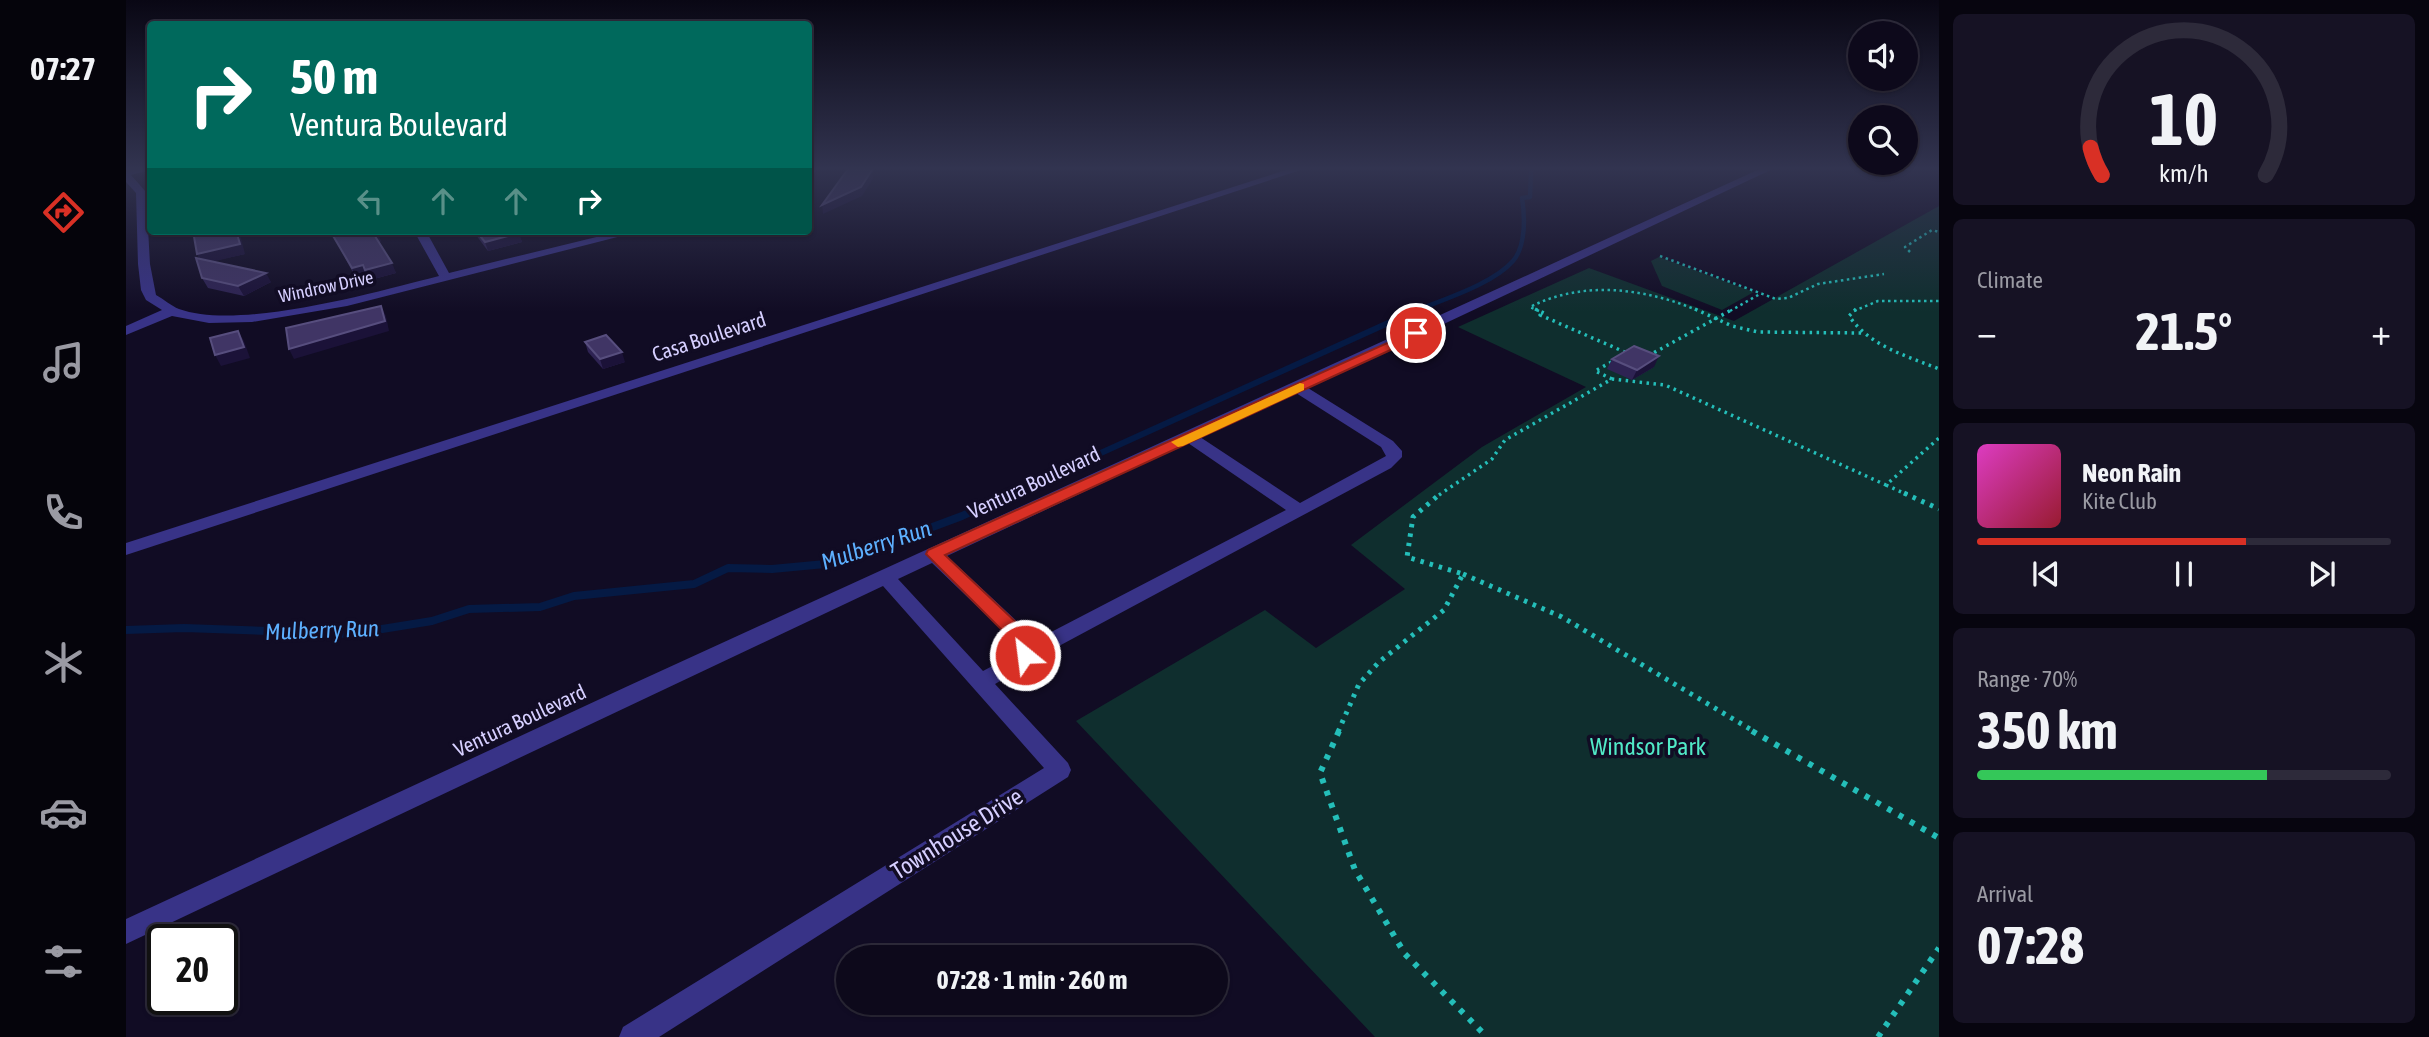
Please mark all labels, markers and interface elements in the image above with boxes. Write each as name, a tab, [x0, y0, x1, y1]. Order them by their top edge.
map controls	[1848, 21, 1918, 175]
button: sound	[1848, 21, 1918, 91]
text: 50 m	[290, 48, 378, 104]
icon: right	[175, 49, 266, 140]
text: 07:27	[30, 50, 96, 87]
text: 10	[2150, 78, 2218, 161]
button: search	[1848, 105, 1918, 175]
text: Ventura Boulevard	[290, 106, 508, 143]
text: km/h	[2159, 159, 2209, 187]
icon: left	[351, 182, 389, 220]
icon: ahead	[424, 182, 462, 220]
icon: ahead	[497, 182, 535, 220]
icon: right	[570, 182, 608, 220]
icon: directions	[39, 188, 88, 237]
street label: Windrow Drive	[277, 266, 375, 307]
text: Climate	[1977, 267, 2043, 293]
text: 21.5°	[2136, 301, 2232, 361]
pin	[1386, 303, 1446, 363]
street label: Casa Boulevard	[649, 306, 769, 366]
text: −	[1977, 310, 1997, 353]
text: +	[2371, 310, 2391, 353]
icon: arrive	[1397, 314, 1435, 352]
icon: music	[39, 338, 88, 387]
street label: Ventura Boulevard	[964, 441, 1103, 523]
text: Neon Rain	[2082, 458, 2181, 488]
icon: phone	[39, 488, 88, 537]
text: Kite Club	[2082, 488, 2157, 514]
water label: Mulberry Run	[818, 515, 934, 575]
icon: previous	[2027, 555, 2065, 593]
icon: pause	[2165, 555, 2203, 593]
icon: next	[2303, 555, 2341, 593]
water label: Mulberry Run	[265, 615, 379, 645]
position arrow	[988, 618, 1062, 692]
icon: climate	[39, 638, 88, 687]
text: Range · 70%	[1977, 666, 2077, 692]
street label: Ventura Boulevard	[450, 679, 589, 761]
text: 350 km	[1977, 700, 2118, 760]
park label: Windsor Park	[1590, 733, 1707, 760]
street label: Townhouse Drive	[886, 782, 1027, 885]
icon: car	[39, 788, 88, 837]
text: Arrival	[1977, 881, 2033, 907]
text: 07:28	[1977, 915, 2084, 975]
speed limit sign: 20	[147, 924, 238, 1015]
icon: filters	[39, 937, 88, 986]
text: 07:28 · 1 min · 260 m	[937, 965, 1127, 995]

